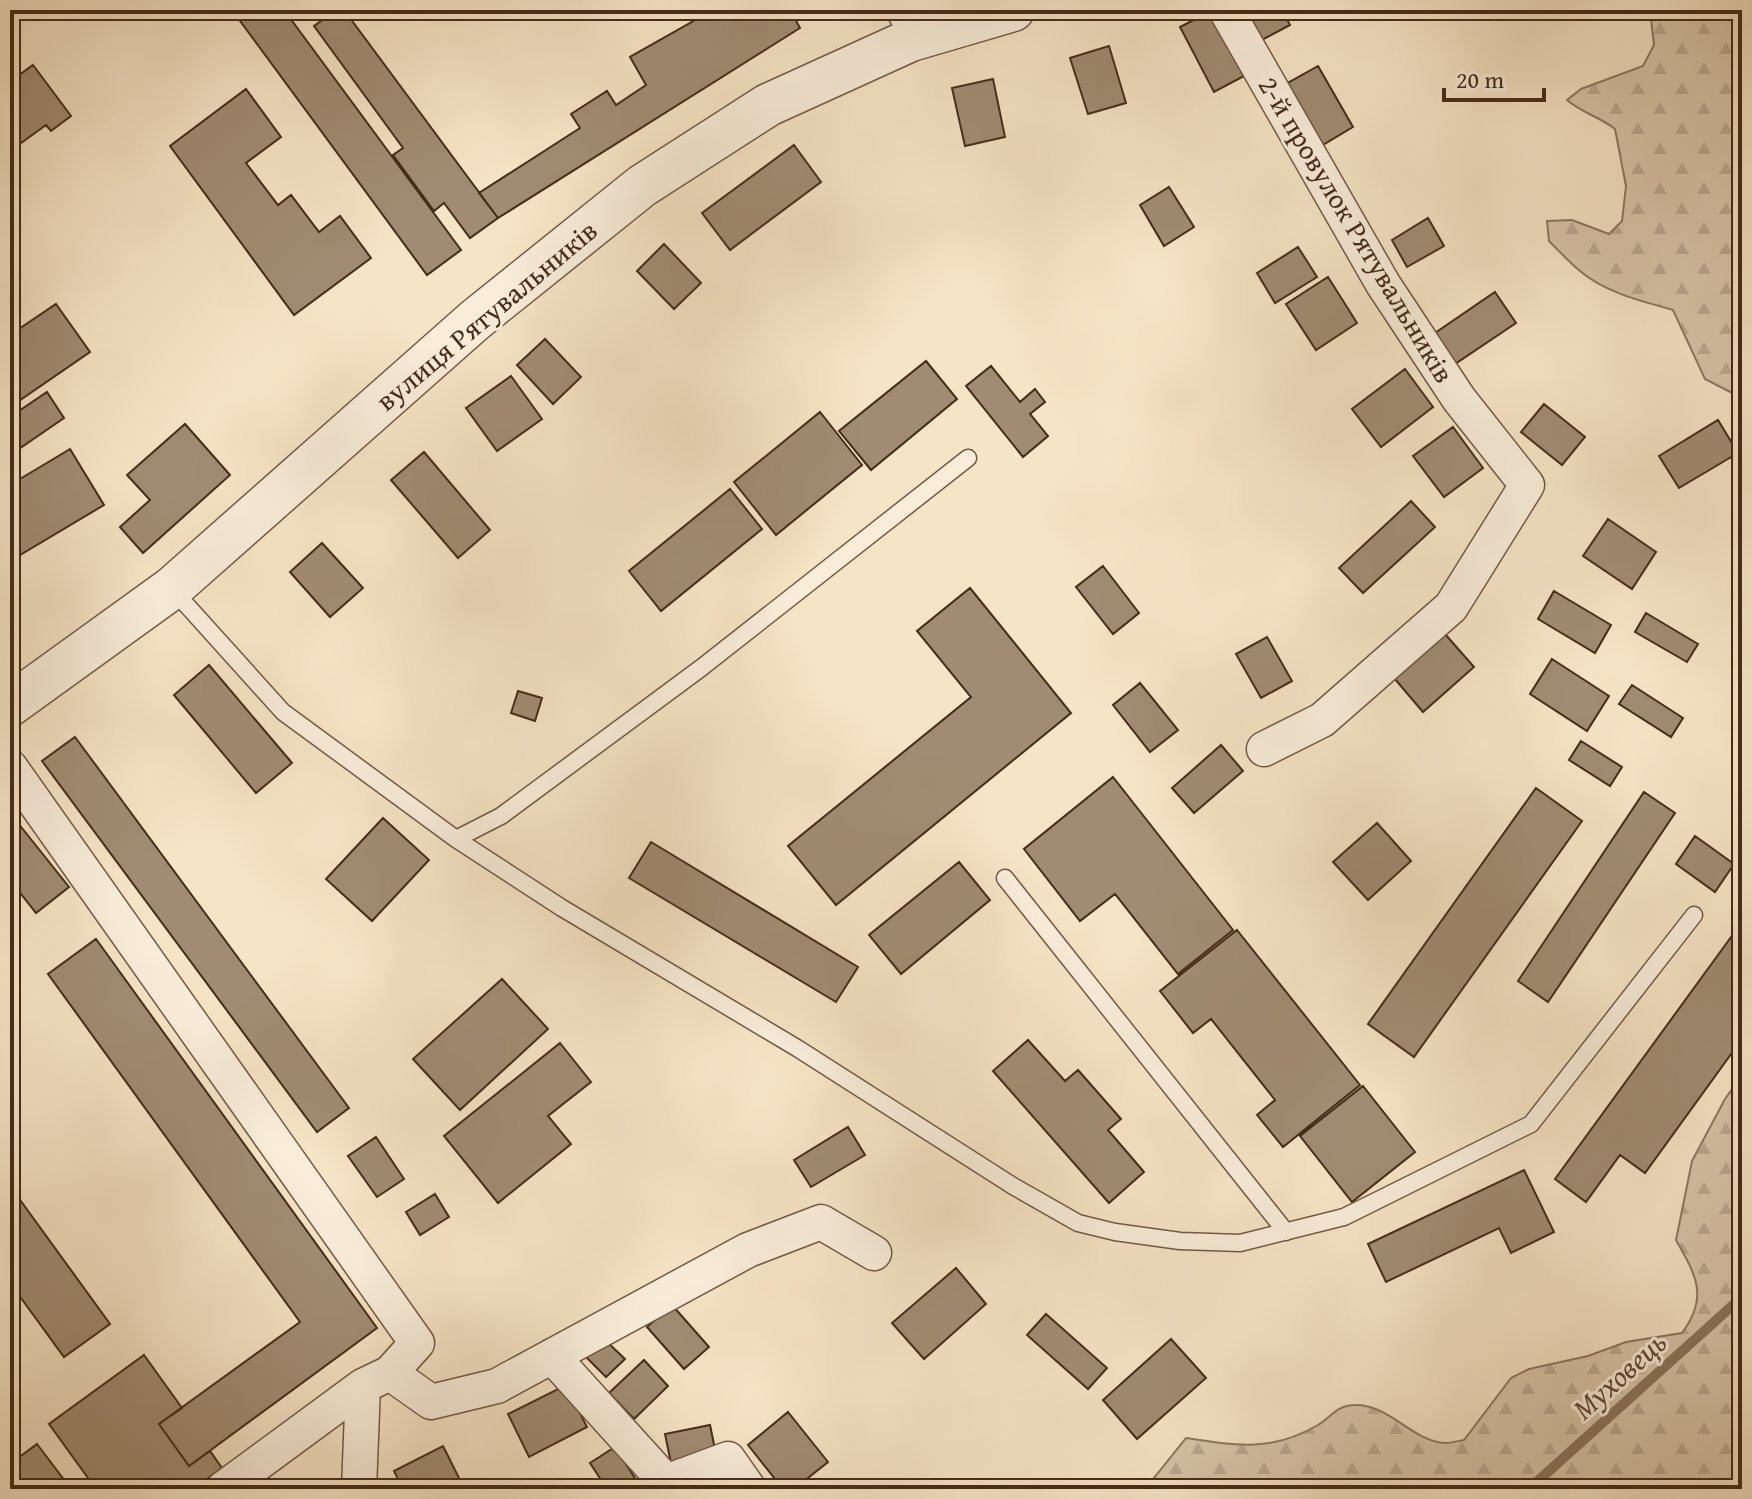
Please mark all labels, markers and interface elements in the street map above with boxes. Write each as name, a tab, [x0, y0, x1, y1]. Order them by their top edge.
scale bar	[1444, 52, 1544, 102]
text: 20 m	[1456, 62, 1504, 97]
street label: 2-й провулок Рятувальників	[1249, 68, 1465, 390]
street label: вулиця Рятувальників	[366, 210, 606, 420]
water label: Муховець	[1562, 1321, 1676, 1429]

